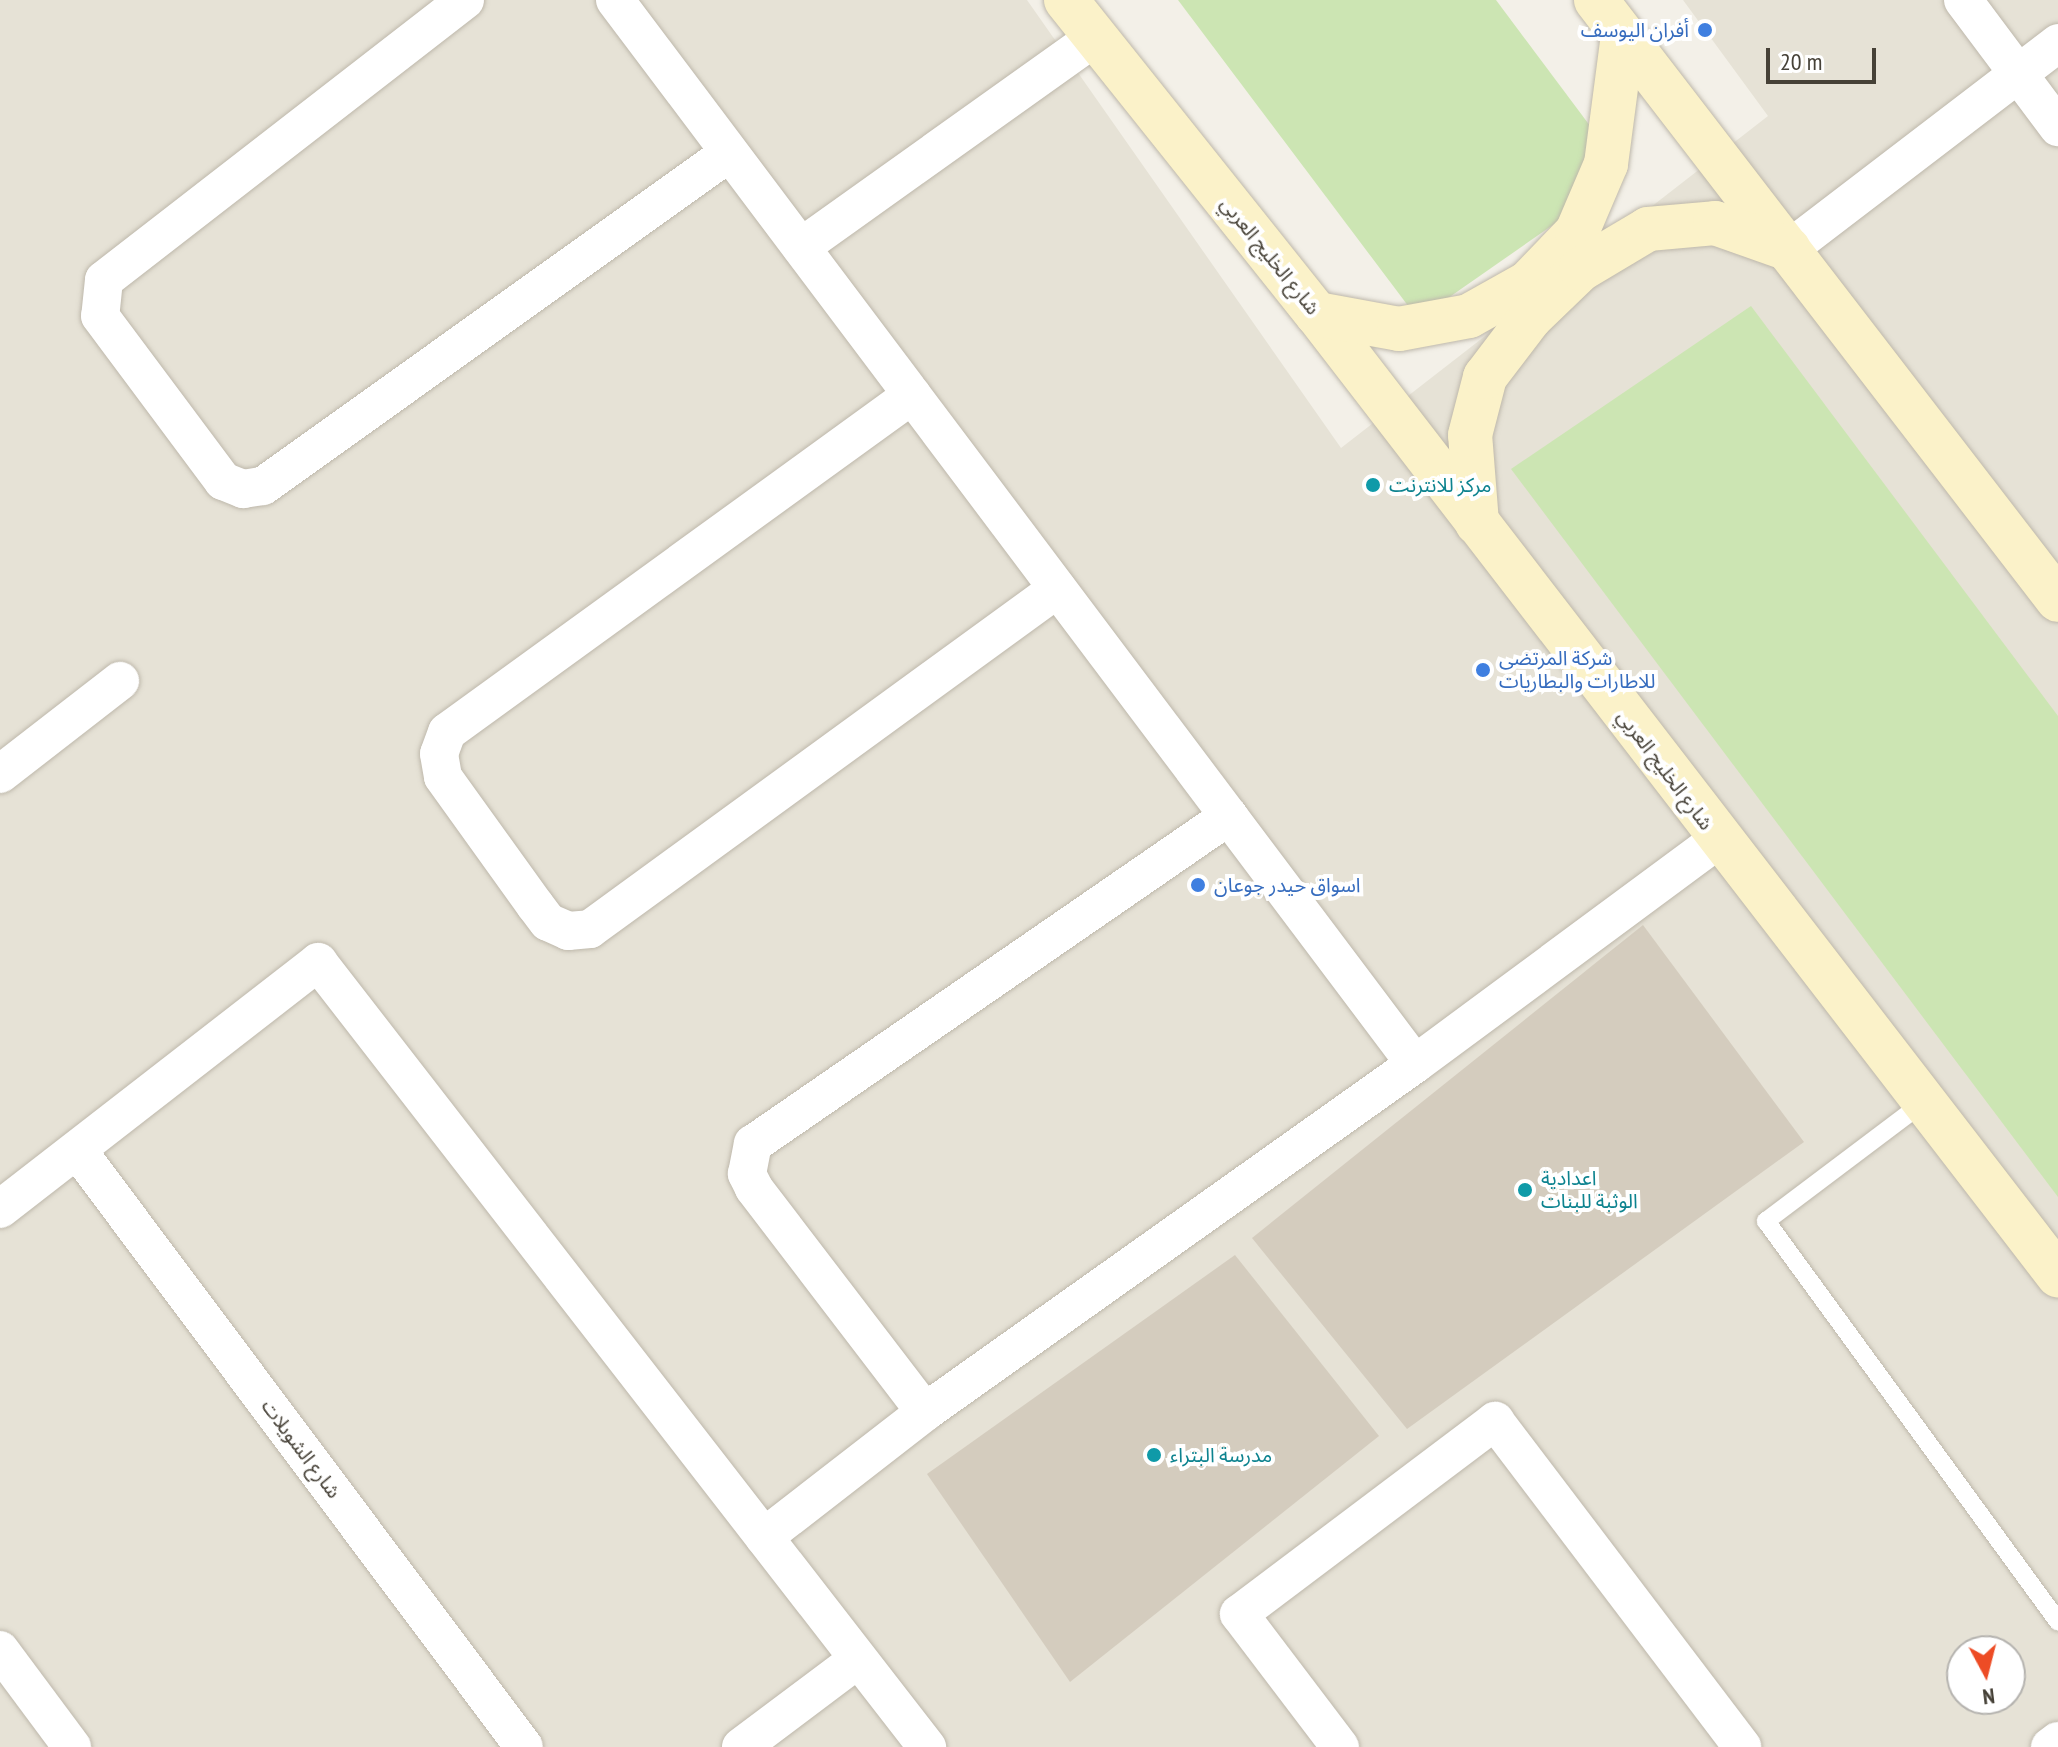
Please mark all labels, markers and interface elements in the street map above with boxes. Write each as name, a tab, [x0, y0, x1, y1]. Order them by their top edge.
place label: أفران اليوسف	[1581, 18, 1689, 42]
marker: أفران اليوسف	[1696, 21, 1714, 39]
scale bar	[1770, 32, 1880, 82]
text: 20 m	[1780, 46, 1822, 77]
street label: شارع الخليج العربي	[1215, 192, 1325, 320]
place label: مركز للانترنت	[1389, 473, 1492, 497]
marker: مركز للانترنت	[1364, 476, 1382, 494]
place label: شركة المرتضى للاطارات والبطاريات	[1499, 646, 1655, 693]
marker: شركة المرتضى للاطارات والبطاريات	[1474, 661, 1492, 679]
street label: شارع الخليج العربي	[1612, 705, 1718, 835]
place label: اسواق حيدر جوعان	[1214, 873, 1361, 897]
marker: اسواق حيدر جوعان	[1189, 876, 1207, 894]
place label: اعدادية الوثبة للبنات	[1541, 1166, 1638, 1213]
marker: اعدادية الوثبة للبنات	[1516, 1181, 1534, 1199]
street label: شارع الشويلات	[256, 1395, 346, 1503]
place label: مدرسة البتراء	[1170, 1443, 1272, 1467]
marker: مدرسة البتراء	[1145, 1446, 1163, 1464]
north arrow	[1946, 1635, 2026, 1715]
text: N	[1981, 1682, 1996, 1711]

